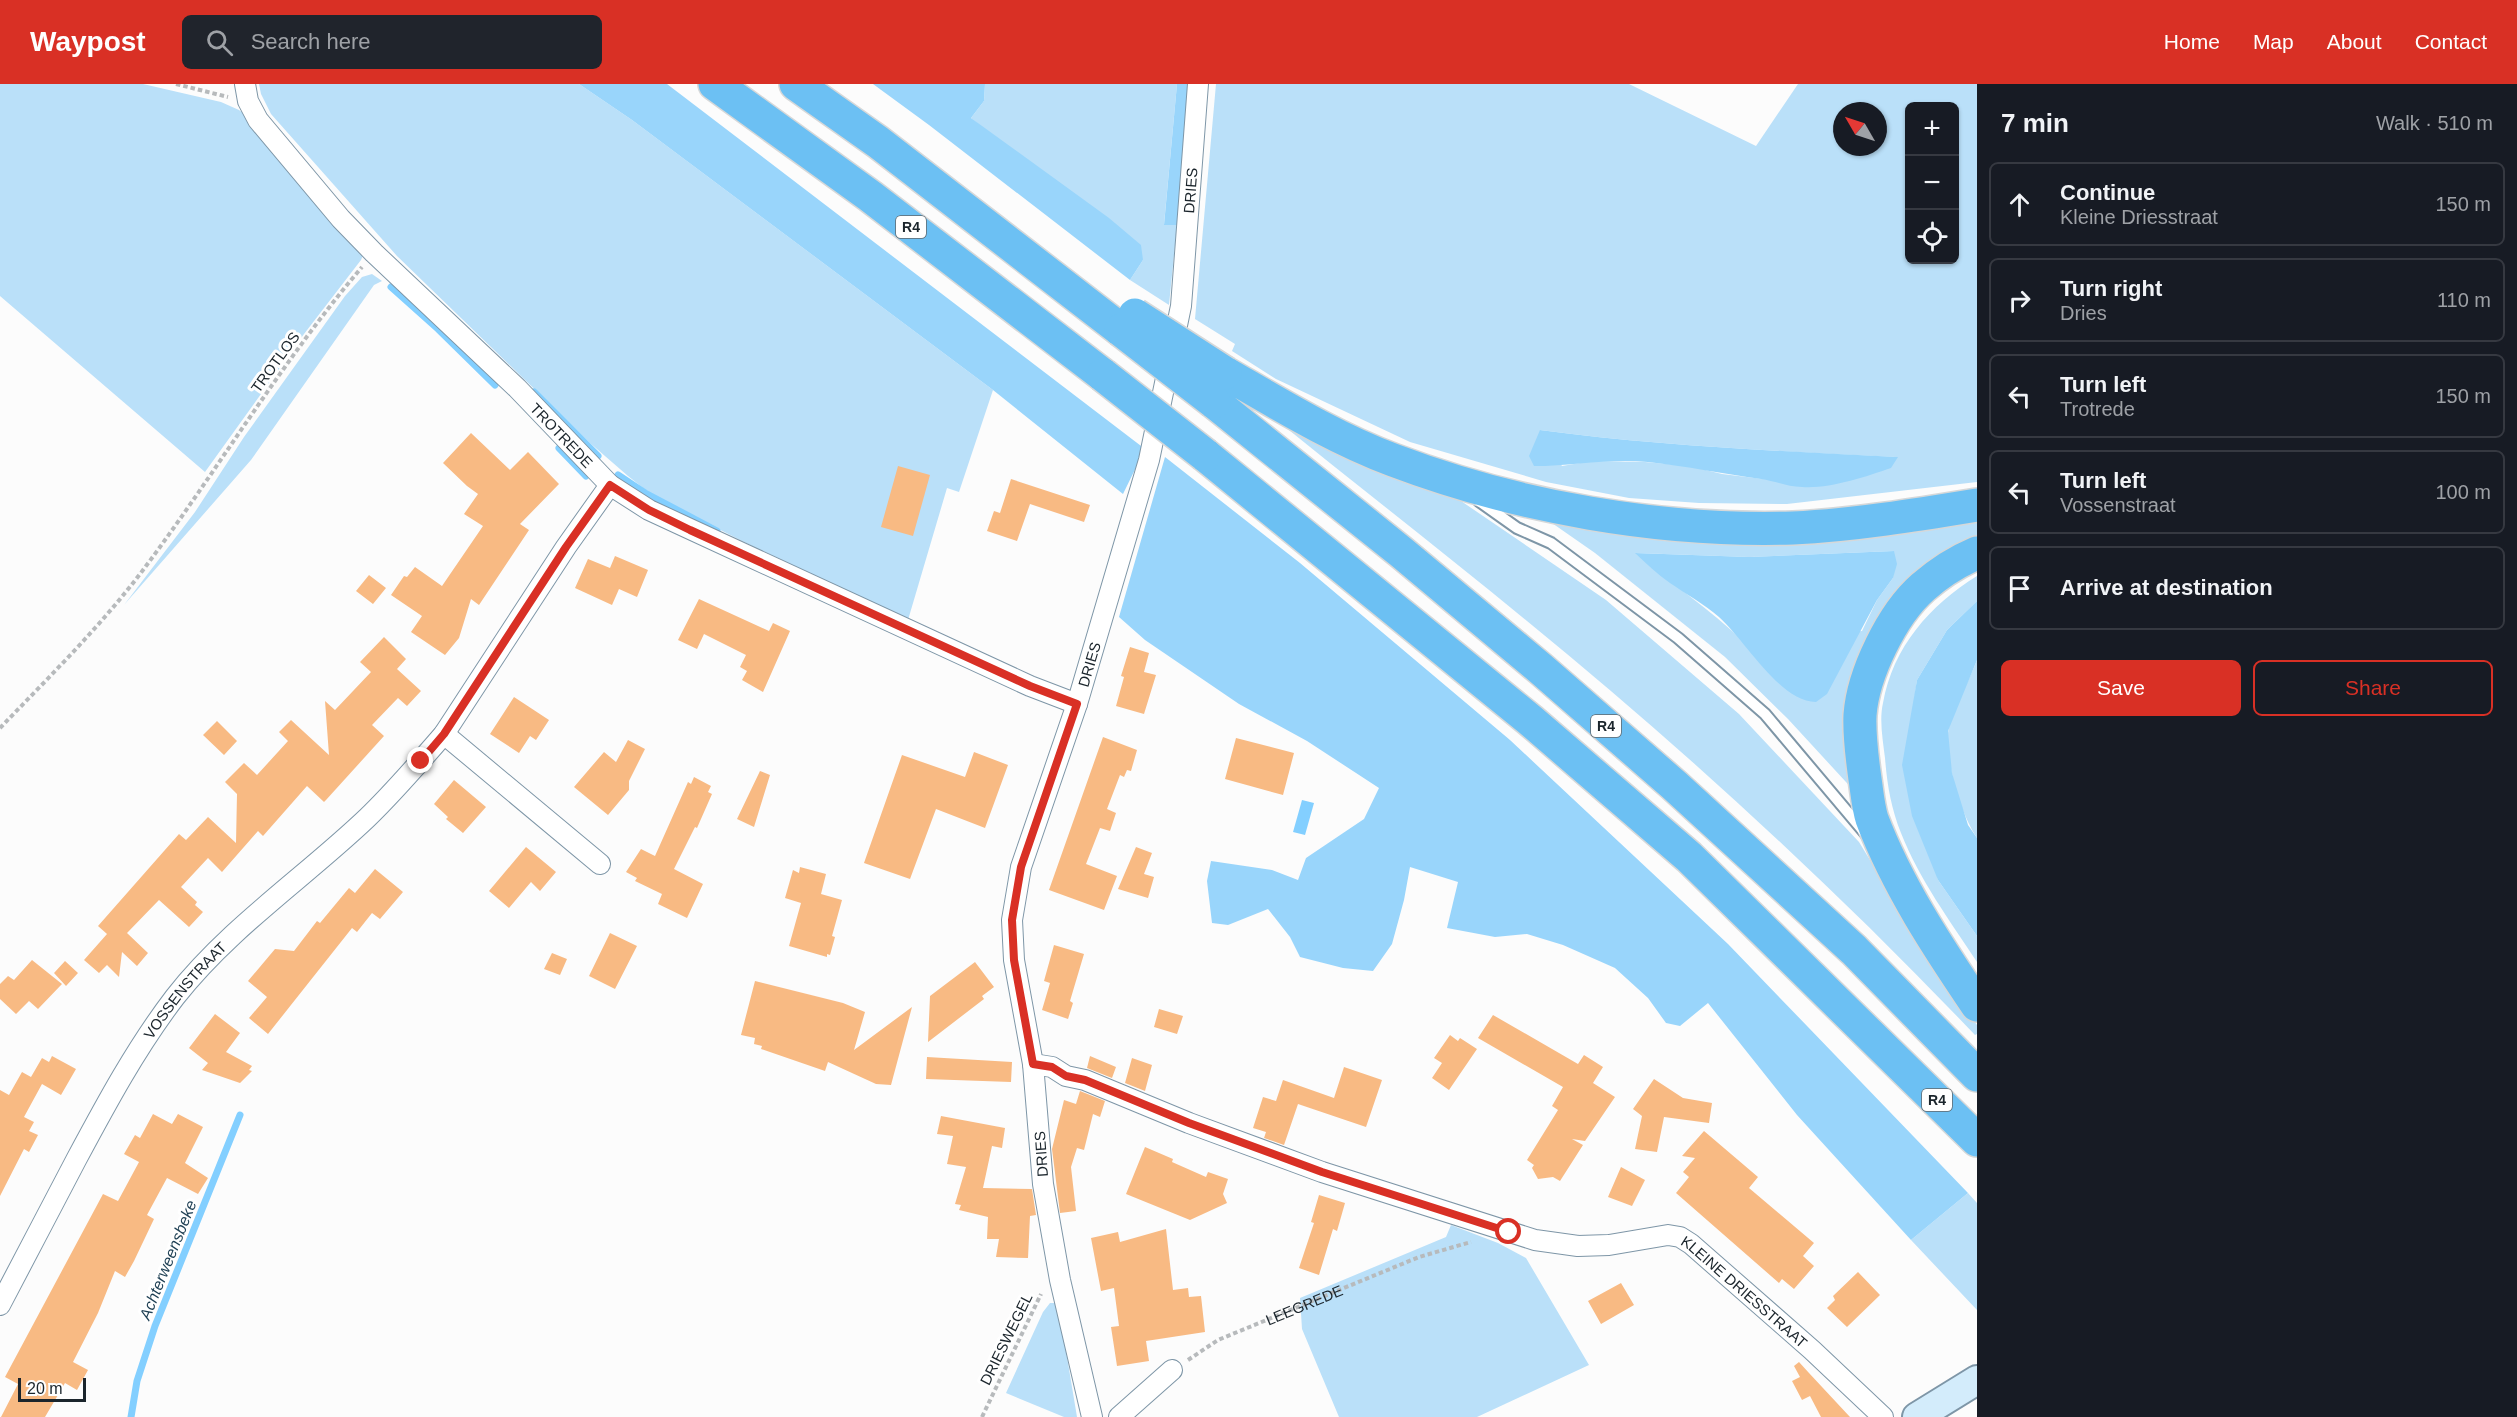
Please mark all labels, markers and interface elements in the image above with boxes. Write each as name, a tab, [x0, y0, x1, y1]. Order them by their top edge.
search box	[182, 15, 602, 69]
text: Waypost	[30, 26, 146, 57]
icon: search	[203, 26, 236, 59]
text: Search here	[251, 29, 371, 54]
text: Home	[2164, 30, 2220, 53]
text: Map	[2253, 30, 2294, 53]
text: About	[2327, 30, 2382, 53]
text: Contact	[2415, 30, 2487, 53]
north arrow	[1833, 102, 1887, 156]
map controls	[1905, 102, 1959, 264]
button: +	[1905, 102, 1959, 156]
text: 7 min	[2001, 108, 2069, 138]
text: Walk · 510 m	[2376, 112, 2493, 134]
button: −	[1905, 156, 1959, 210]
street label: DRIES	[1180, 167, 1200, 214]
text: Continue	[2060, 180, 2155, 205]
icon: ahead	[2003, 188, 2036, 221]
text: 150 m	[2435, 193, 2491, 215]
text: Kleine Driesstraat	[2060, 206, 2218, 228]
button: locate	[1905, 210, 1959, 264]
road number: R4	[896, 216, 926, 238]
text: Turn right	[2060, 276, 2162, 301]
icon: right	[2003, 284, 2036, 317]
text: 110 m	[2437, 289, 2491, 311]
text: Dries	[2060, 302, 2107, 324]
street label: TROTLOS	[247, 328, 303, 396]
text: Turn left	[2060, 372, 2146, 397]
icon: left	[2003, 380, 2036, 413]
text: 150 m	[2435, 385, 2491, 407]
text: Trotrede	[2060, 398, 2135, 420]
street label: TROTREDE	[527, 399, 597, 471]
text: Turn left	[2060, 468, 2146, 493]
icon: left	[2003, 476, 2036, 509]
text: 100 m	[2435, 481, 2491, 503]
text: Vossenstraat	[2060, 494, 2176, 516]
icon: arrive	[2003, 572, 2036, 605]
text: Arrive at destination	[2060, 575, 2273, 600]
street label: DRIES	[1074, 640, 1103, 689]
button: Save	[2001, 660, 2241, 716]
button: Share	[2253, 660, 2493, 716]
road number: R4	[1591, 715, 1621, 737]
route end	[407, 747, 433, 773]
street label: VOSSENSTRAAT	[140, 938, 229, 1042]
road number: R4	[1922, 1089, 1952, 1111]
street label: DRIES	[1031, 1131, 1051, 1177]
water label: Achterweensbeke	[136, 1198, 200, 1323]
route start	[1495, 1218, 1521, 1244]
street label: KLEINE DRIESSTRAAT	[1678, 1232, 1811, 1351]
street label: LEEGREDE	[1263, 1281, 1345, 1328]
street label: DRIESWEGEL	[976, 1290, 1036, 1388]
scale bar	[18, 1375, 86, 1402]
text: 20 m	[27, 1380, 63, 1397]

